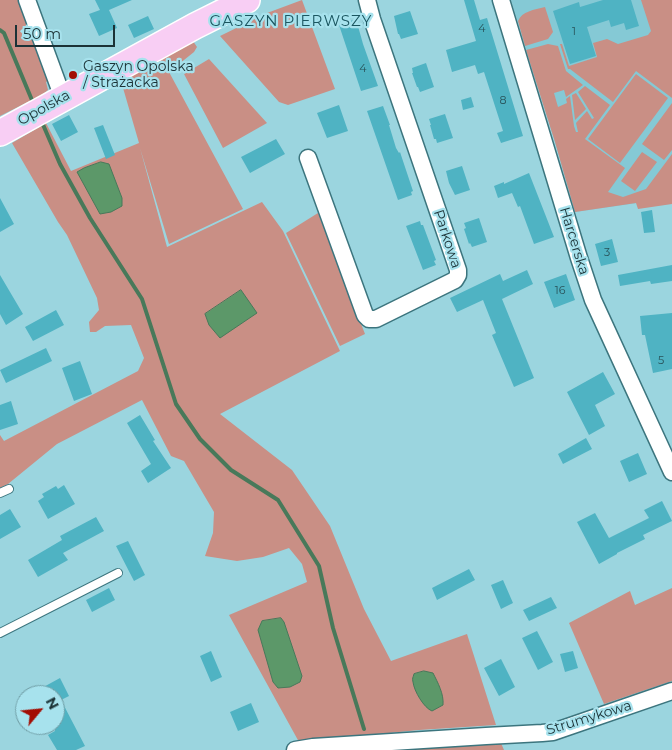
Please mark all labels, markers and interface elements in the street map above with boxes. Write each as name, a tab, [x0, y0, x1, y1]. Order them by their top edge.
district label: GASZYN PIERWSZY	[208, 13, 374, 31]
scale bar	[18, 15, 118, 47]
house number: 4	[478, 22, 486, 36]
text: 50 m	[23, 24, 61, 43]
house number: 1	[572, 25, 576, 39]
place label: Gaszyn Opolska / Strażacka	[83, 59, 194, 92]
house number: 4	[359, 62, 367, 76]
marker: Gaszyn Opolska / Strażacka	[67, 69, 79, 81]
street label: Opolska	[15, 87, 73, 129]
house number: 8	[499, 94, 507, 108]
street label: Harcerska	[556, 205, 592, 277]
street label: Parkowa	[430, 208, 464, 270]
house number: 3	[604, 246, 610, 260]
house number: 16	[555, 284, 565, 298]
house number: 5	[658, 354, 664, 368]
north arrow	[15, 685, 65, 735]
text: N	[42, 694, 63, 713]
street label: Strumykowa	[544, 697, 634, 739]

